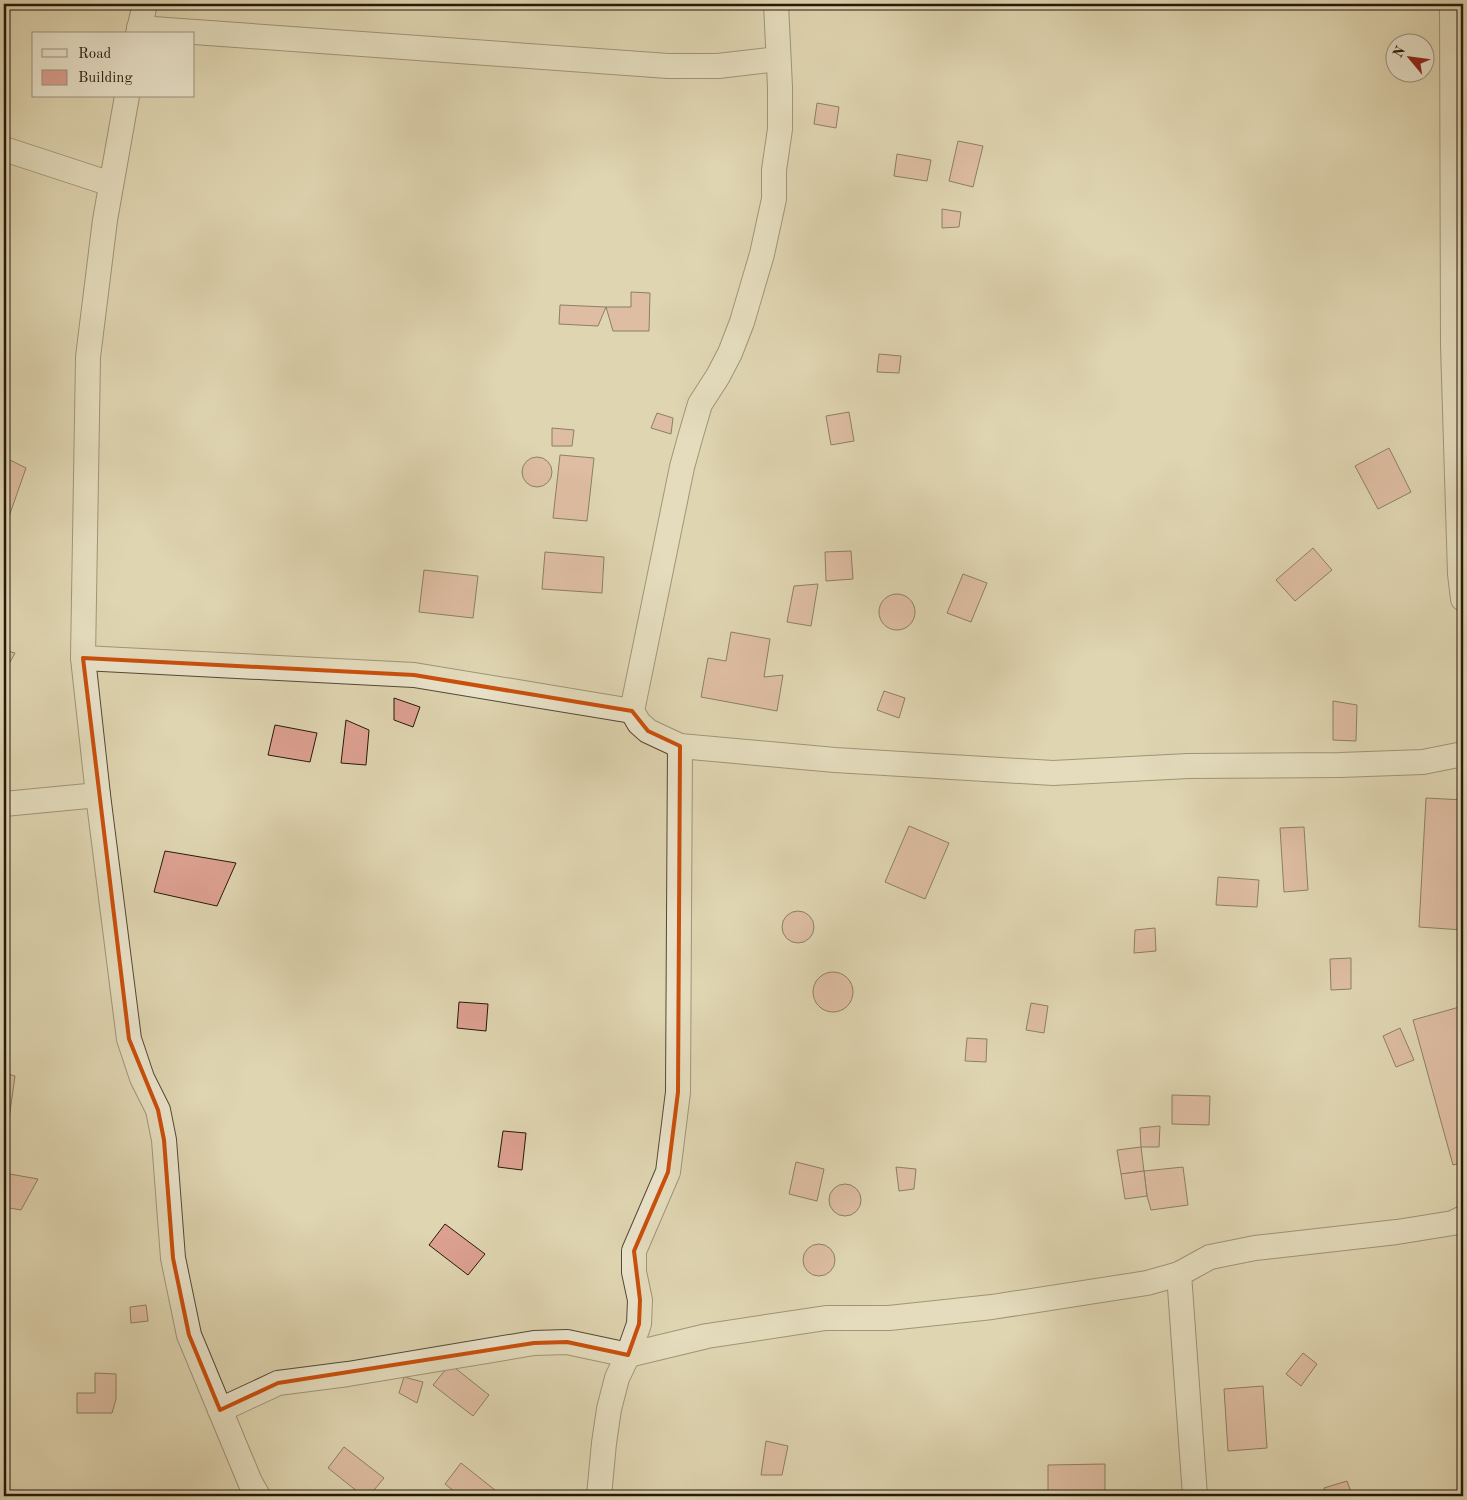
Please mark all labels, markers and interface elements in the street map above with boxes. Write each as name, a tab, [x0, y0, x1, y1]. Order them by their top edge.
legend	[32, 32, 195, 98]
north arrow	[1384, 32, 1434, 82]
text: N	[1391, 44, 1408, 60]
text: Road	[78, 47, 112, 62]
text: Building	[78, 71, 133, 86]

